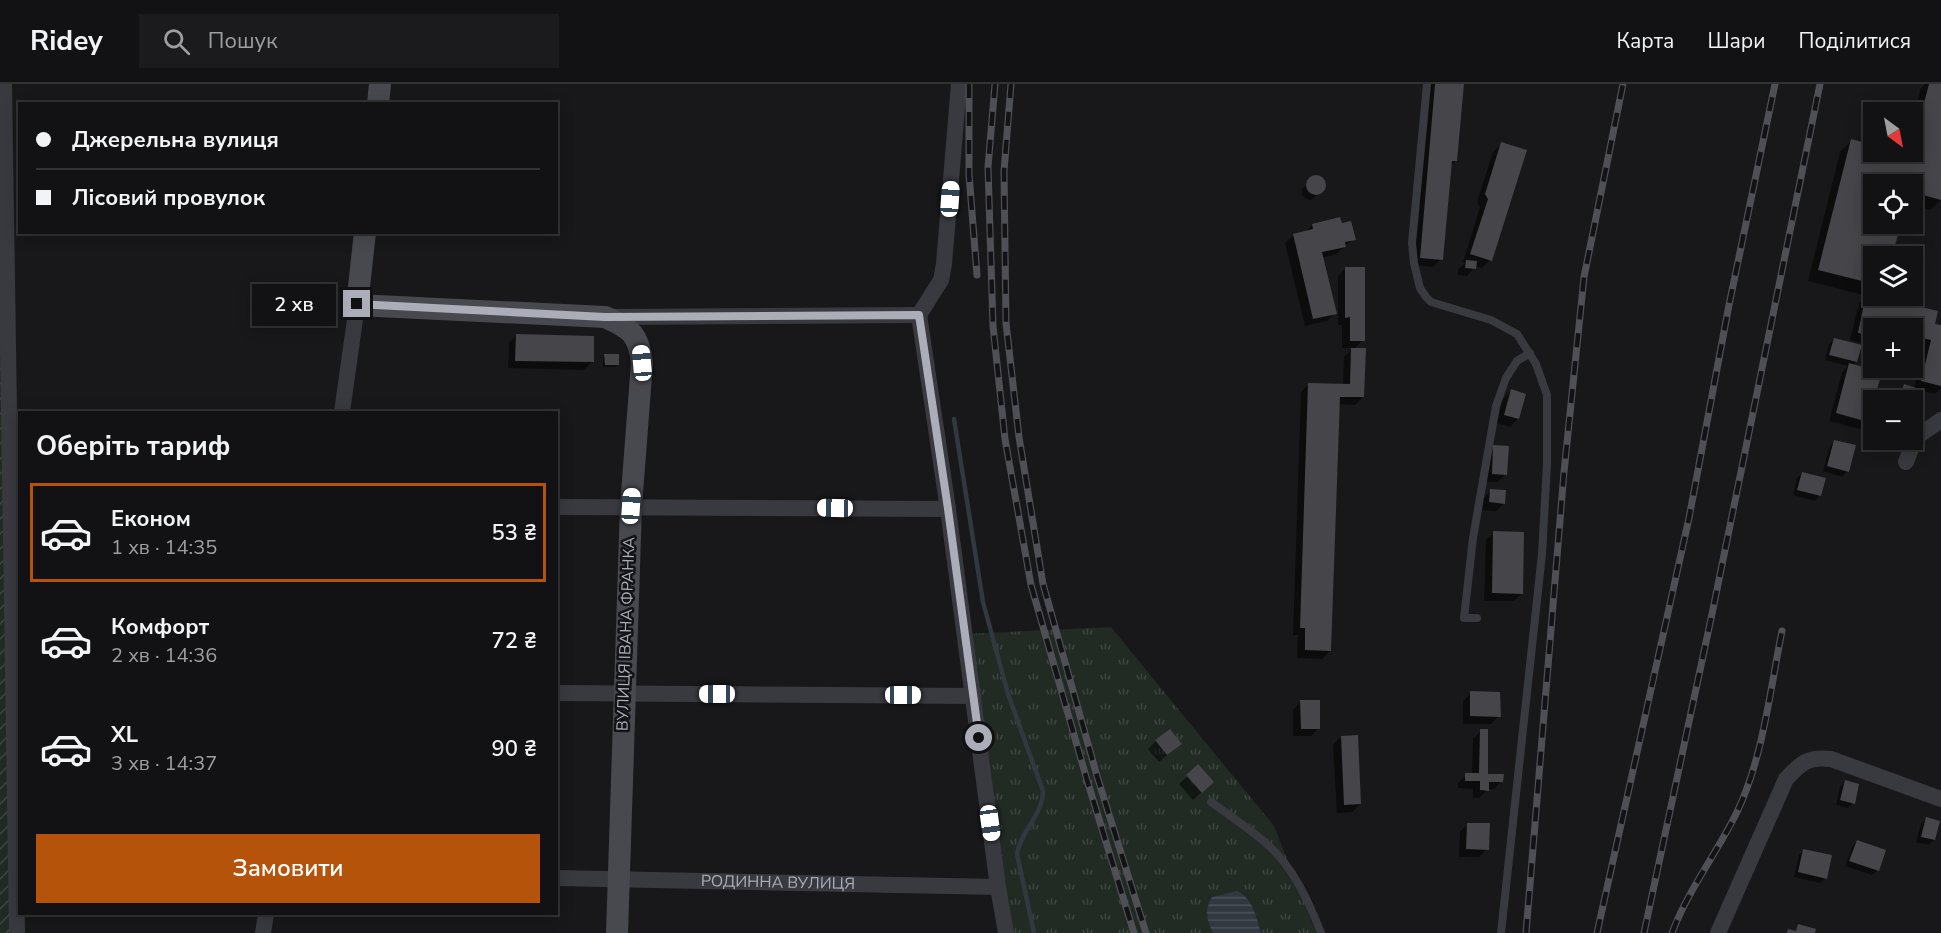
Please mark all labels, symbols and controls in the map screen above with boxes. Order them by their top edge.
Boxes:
search box [139,14,559,68]
text: Ridey [30,22,103,60]
icon: search [160,25,193,58]
text: Пошук [208,26,278,56]
text: Карта [1617,27,1674,55]
text: Шари [1707,27,1766,55]
text: Поділитися [1799,27,1911,55]
north arrow [1863,102,1923,162]
map controls [1863,102,1923,450]
text: Джерельна вулиця [72,125,279,155]
button: locate [1863,174,1923,234]
car [940,180,960,218]
text: Лісовий провулок [72,183,265,213]
button: layers [1863,246,1923,306]
callout: 2 хв [252,283,336,325]
route end [343,290,370,317]
text: 2 хв [274,291,314,318]
button: + [1863,318,1923,378]
car [631,344,653,382]
button: − [1863,390,1923,450]
text: Оберіть тариф [36,428,230,465]
car [621,487,641,525]
car [817,499,853,517]
text: Економ [111,504,191,534]
icon: car [39,506,93,560]
text: 53 ₴ [492,518,537,548]
text: 1 хв · 14:35 [111,534,217,561]
street label: ВУЛИЦЯ ІВАНА ФРАНКА [612,536,640,731]
text: Комфорт [111,612,209,642]
icon: car [39,614,93,668]
text: 72 ₴ [492,626,537,656]
text: 2 хв · 14:36 [111,642,217,669]
car [699,685,735,703]
car [885,686,921,704]
text: XL [111,720,138,750]
icon: car [39,722,93,776]
route start [965,724,992,751]
text: 90 ₴ [492,734,537,764]
text: 3 хв · 14:37 [111,750,217,777]
car [979,804,1001,842]
button: Замовити [36,834,540,903]
street label: РОДИННА ВУЛИЦЯ [701,870,855,895]

